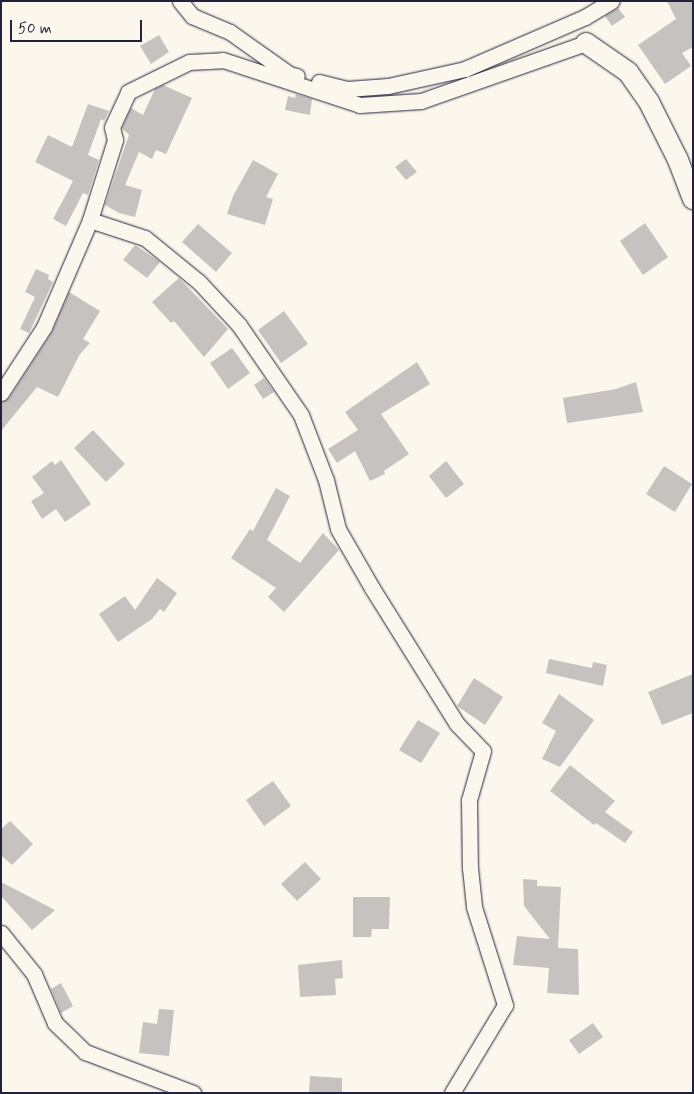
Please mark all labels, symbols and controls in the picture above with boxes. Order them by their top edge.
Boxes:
scale bar [12,10,145,42]
text: 50 m [18,19,52,39]

